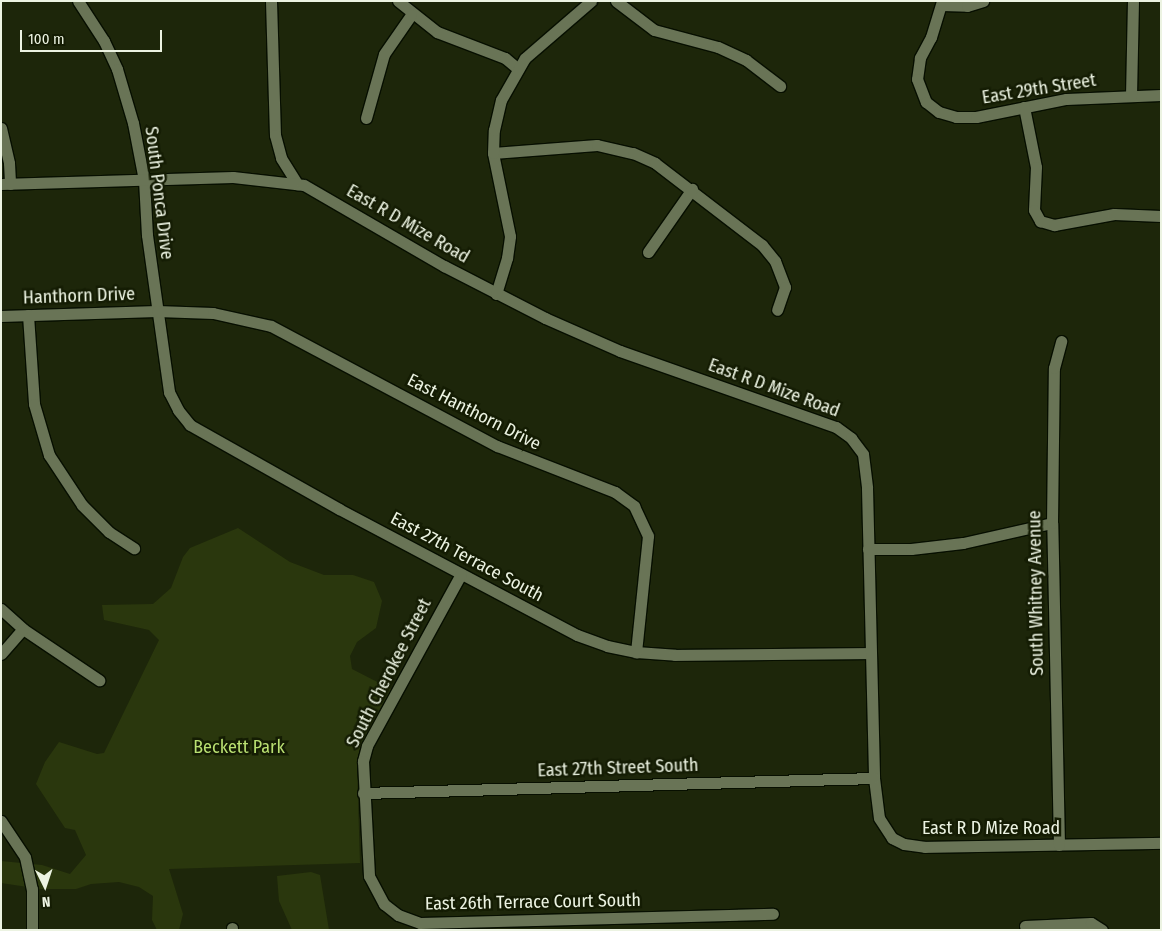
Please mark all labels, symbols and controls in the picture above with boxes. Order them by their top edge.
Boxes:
scale bar [22,20,165,52]
text: 100 m [28,30,65,48]
street label: East 29th Street [980,69,1098,109]
street label: South Ponca Drive [140,125,178,261]
street label: East R D Mize Road [343,180,473,268]
street label: Hanthorn Drive [23,283,135,309]
street label: East R D Mize Road [705,354,843,422]
street label: East Hanthorn Drive [404,369,544,455]
street label: East 27th Terrace South [387,508,547,606]
street label: South Whitney Avenue [1024,510,1048,676]
street label: South Cherokee Street [342,595,436,751]
park label: Beckett Park [193,736,285,758]
street label: East 27th Street South [537,754,699,782]
street label: East R D Mize Road [922,817,1060,839]
north arrow [20,861,70,911]
street label: East 26th Terrace Court South [425,889,641,915]
text: N [41,893,51,910]

